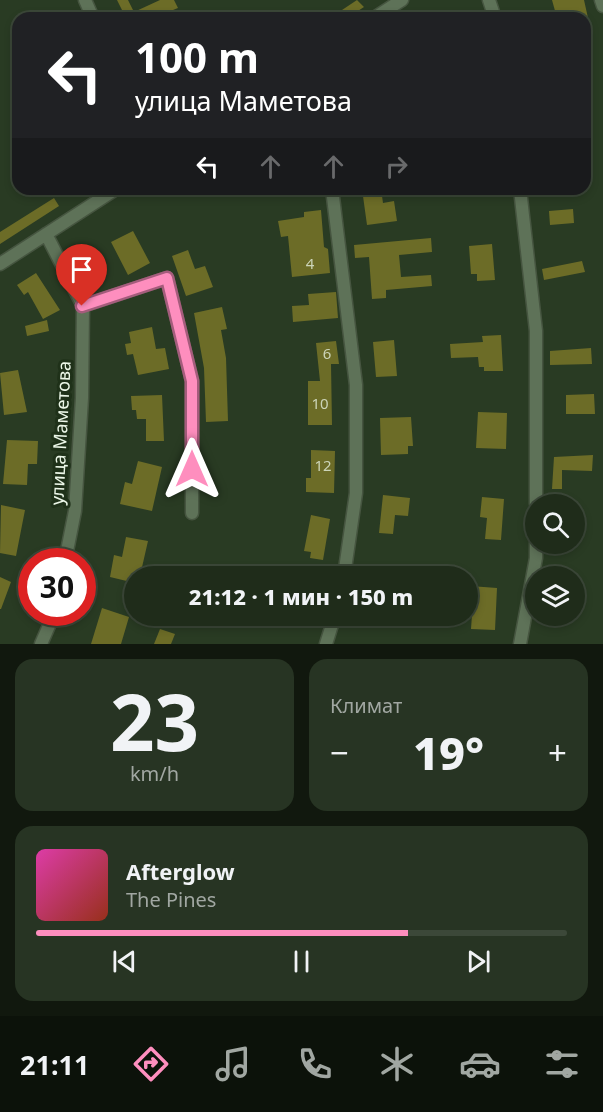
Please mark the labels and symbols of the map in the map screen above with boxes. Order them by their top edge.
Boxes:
pin [56,244,107,306]
house number: 4 [306,253,315,273]
house number: 6 [323,343,331,363]
street label: улица Маметова [44,360,76,506]
house number: 10 [311,393,329,413]
position arrow [160,437,224,501]
house number: 12 [314,455,332,475]
speed limit sign: 30 [18,548,96,626]

